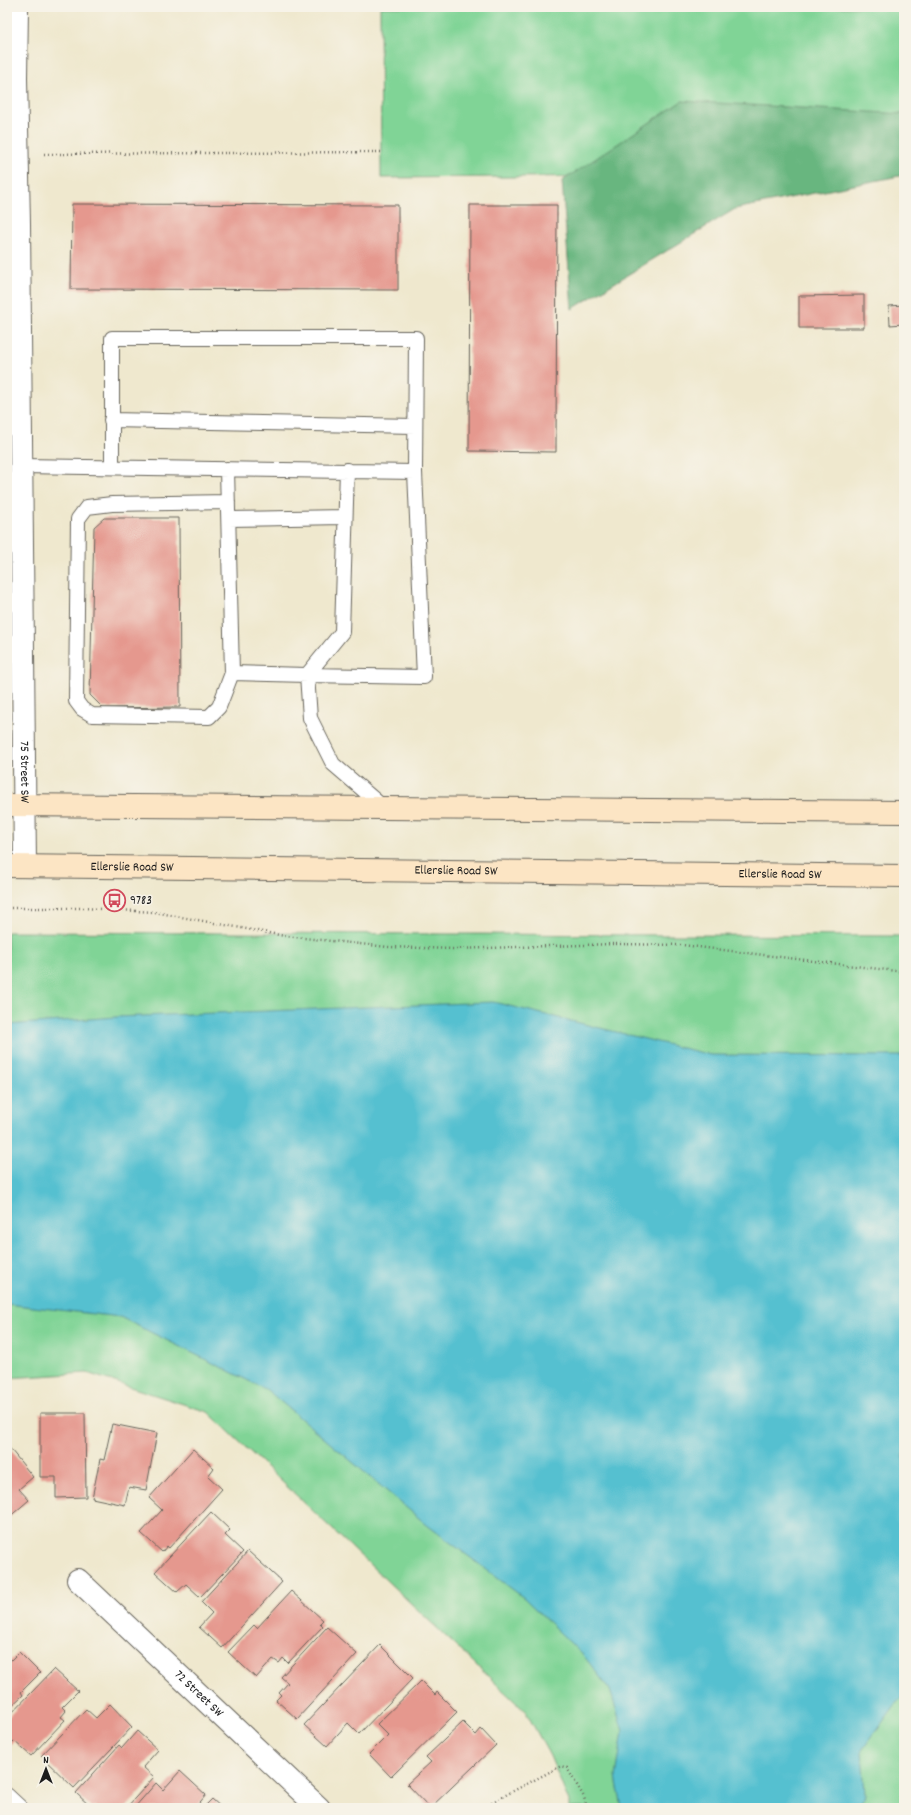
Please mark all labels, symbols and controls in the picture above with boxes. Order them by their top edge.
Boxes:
street label: 75 Street SW [14,741,34,803]
street label: Ellerslie Road SW [90,857,174,877]
street label: Ellerslie Road SW [414,861,498,881]
street label: Ellerslie Road SW [738,865,822,885]
bus stop icon: 9783 [101,888,127,914]
place label: 9783 [130,892,152,911]
street label: 72 Street SW [170,1666,228,1722]
north arrow [26,1749,66,1789]
text: N [43,1753,49,1769]

